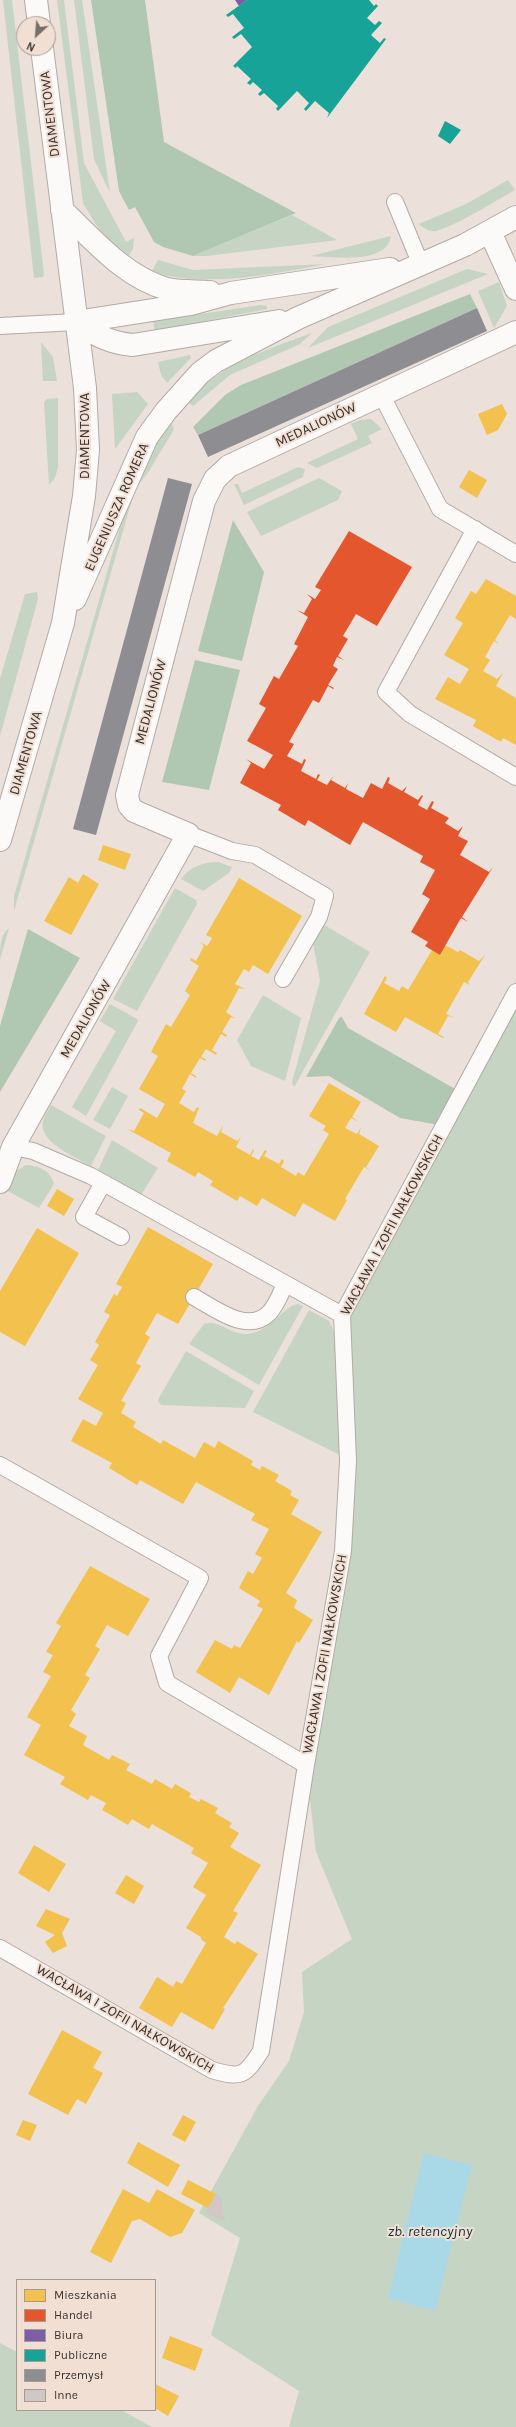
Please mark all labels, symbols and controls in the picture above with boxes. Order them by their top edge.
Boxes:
north arrow [16,16,56,56]
text: N [25,39,37,54]
street label: DIAMENTOWA [36,70,64,158]
street label: DIAMENTOWA [77,393,93,479]
street label: MEDALIONÓW [273,399,359,451]
street label: EUGENIUSZA ROMERA [81,440,153,574]
street label: MEDALIONÓW [132,657,170,747]
street label: DIAMENTOWA [6,709,46,797]
street label: MEDALIONÓW [57,977,115,1061]
street label: WACŁAWA I ZOFII NAŁKOWSKICH [337,1132,447,1318]
street label: WACŁAWA I ZOFII NAŁKOWSKICH [299,1553,351,1755]
street label: WACŁAWA I ZOFII NAŁKOWSKICH [33,1961,217,2077]
water label: zb. retencyjny [388,2223,472,2241]
legend [16,2279,156,2411]
text: Mieszkania [54,2288,117,2302]
text: Handel [54,2308,93,2322]
text: Biura [54,2328,83,2342]
text: Publiczne [54,2348,107,2362]
text: Przemysł [54,2368,103,2382]
text: Inne [54,2388,78,2402]

